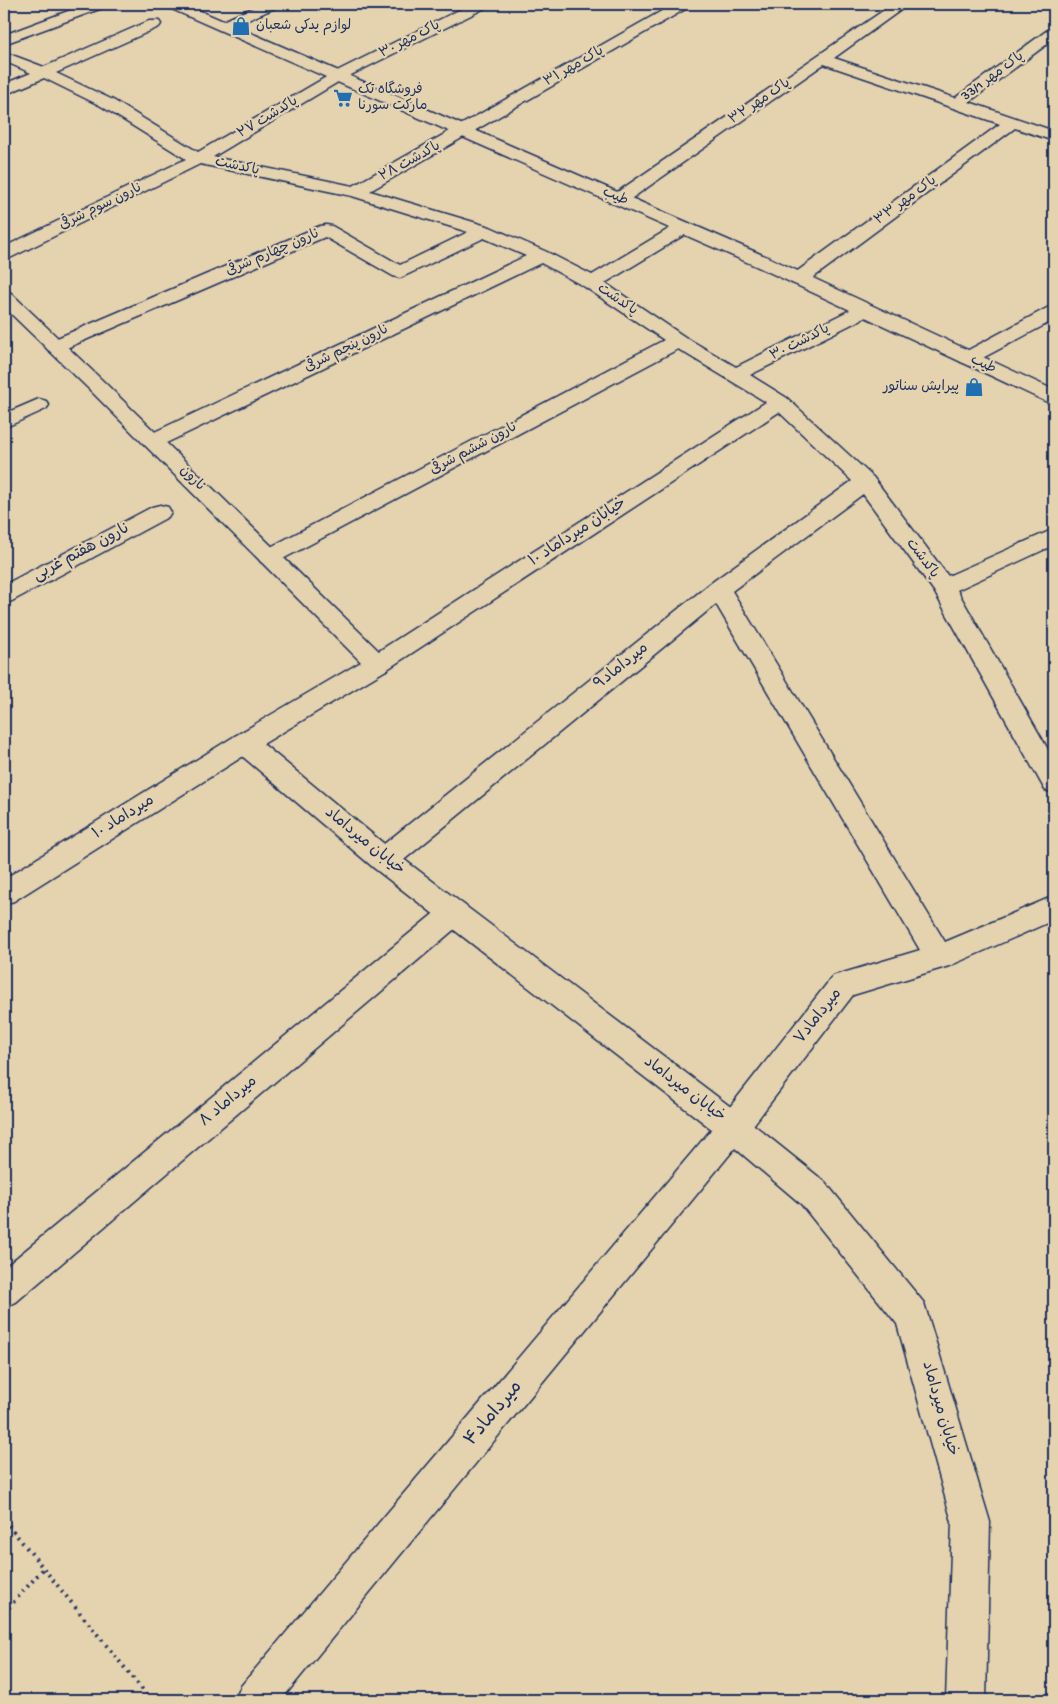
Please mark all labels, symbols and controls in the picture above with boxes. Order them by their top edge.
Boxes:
shop icon: لوازم یدکی شعبان [230,15,252,37]
street label: پاک مهر ۳۰ [377,17,443,63]
place label: لوازم یدکی شعبان [256,18,351,36]
street label: پاک مهر ۳۱ [541,43,607,91]
street label: پاک مهر 33/1 [957,49,1028,106]
street label: پاک مهر ۳۲ [726,75,794,129]
place label: فروشگاه تک مارکت سورنا [358,80,427,115]
supermarket icon: فروشگاه تک مارکت سورنا [332,87,354,109]
street label: پاکدشت ۲۷ [235,93,301,143]
street label: پاکدشت ۲۸ [376,138,444,186]
street label: پاکدشت [213,154,261,180]
street label: پاک مهر ۳۳ [872,173,940,229]
street label: نارون سوم شرقی [56,178,146,235]
street label: طیب [599,184,631,210]
street label: نارون چهارم شرقی [223,224,323,280]
street label: پاکدشت [594,280,640,320]
street label: نارون پنجم شرقی [301,319,392,377]
street label: پاکدشت ۳۰ [767,321,833,365]
street label: طیب [967,352,999,378]
shop icon: پیرایش سناتور [963,376,985,398]
place label: پیرایش سناتور [882,379,959,396]
street label: نارون ششم شرقی [426,417,521,479]
street label: نارون [176,463,208,495]
street label: ۱۰ خیابان میرداماد [526,494,630,572]
street label: نارون هفتم غربی [30,519,134,587]
street label: پاکدشت [902,536,942,582]
street label: میرداماد۹ [591,639,653,695]
street label: میرداماد ۱۰ [90,792,158,844]
street label: خیابان میرداماد [320,804,408,880]
street label: میرداماد۷ [791,985,847,1049]
street label: خیابان میرداماد [639,1053,729,1127]
street label: میرداماد ۸ [196,1072,262,1132]
street label: خیابان میرداماد [916,1359,962,1459]
street label: میرداماد۴ [460,1376,528,1452]

